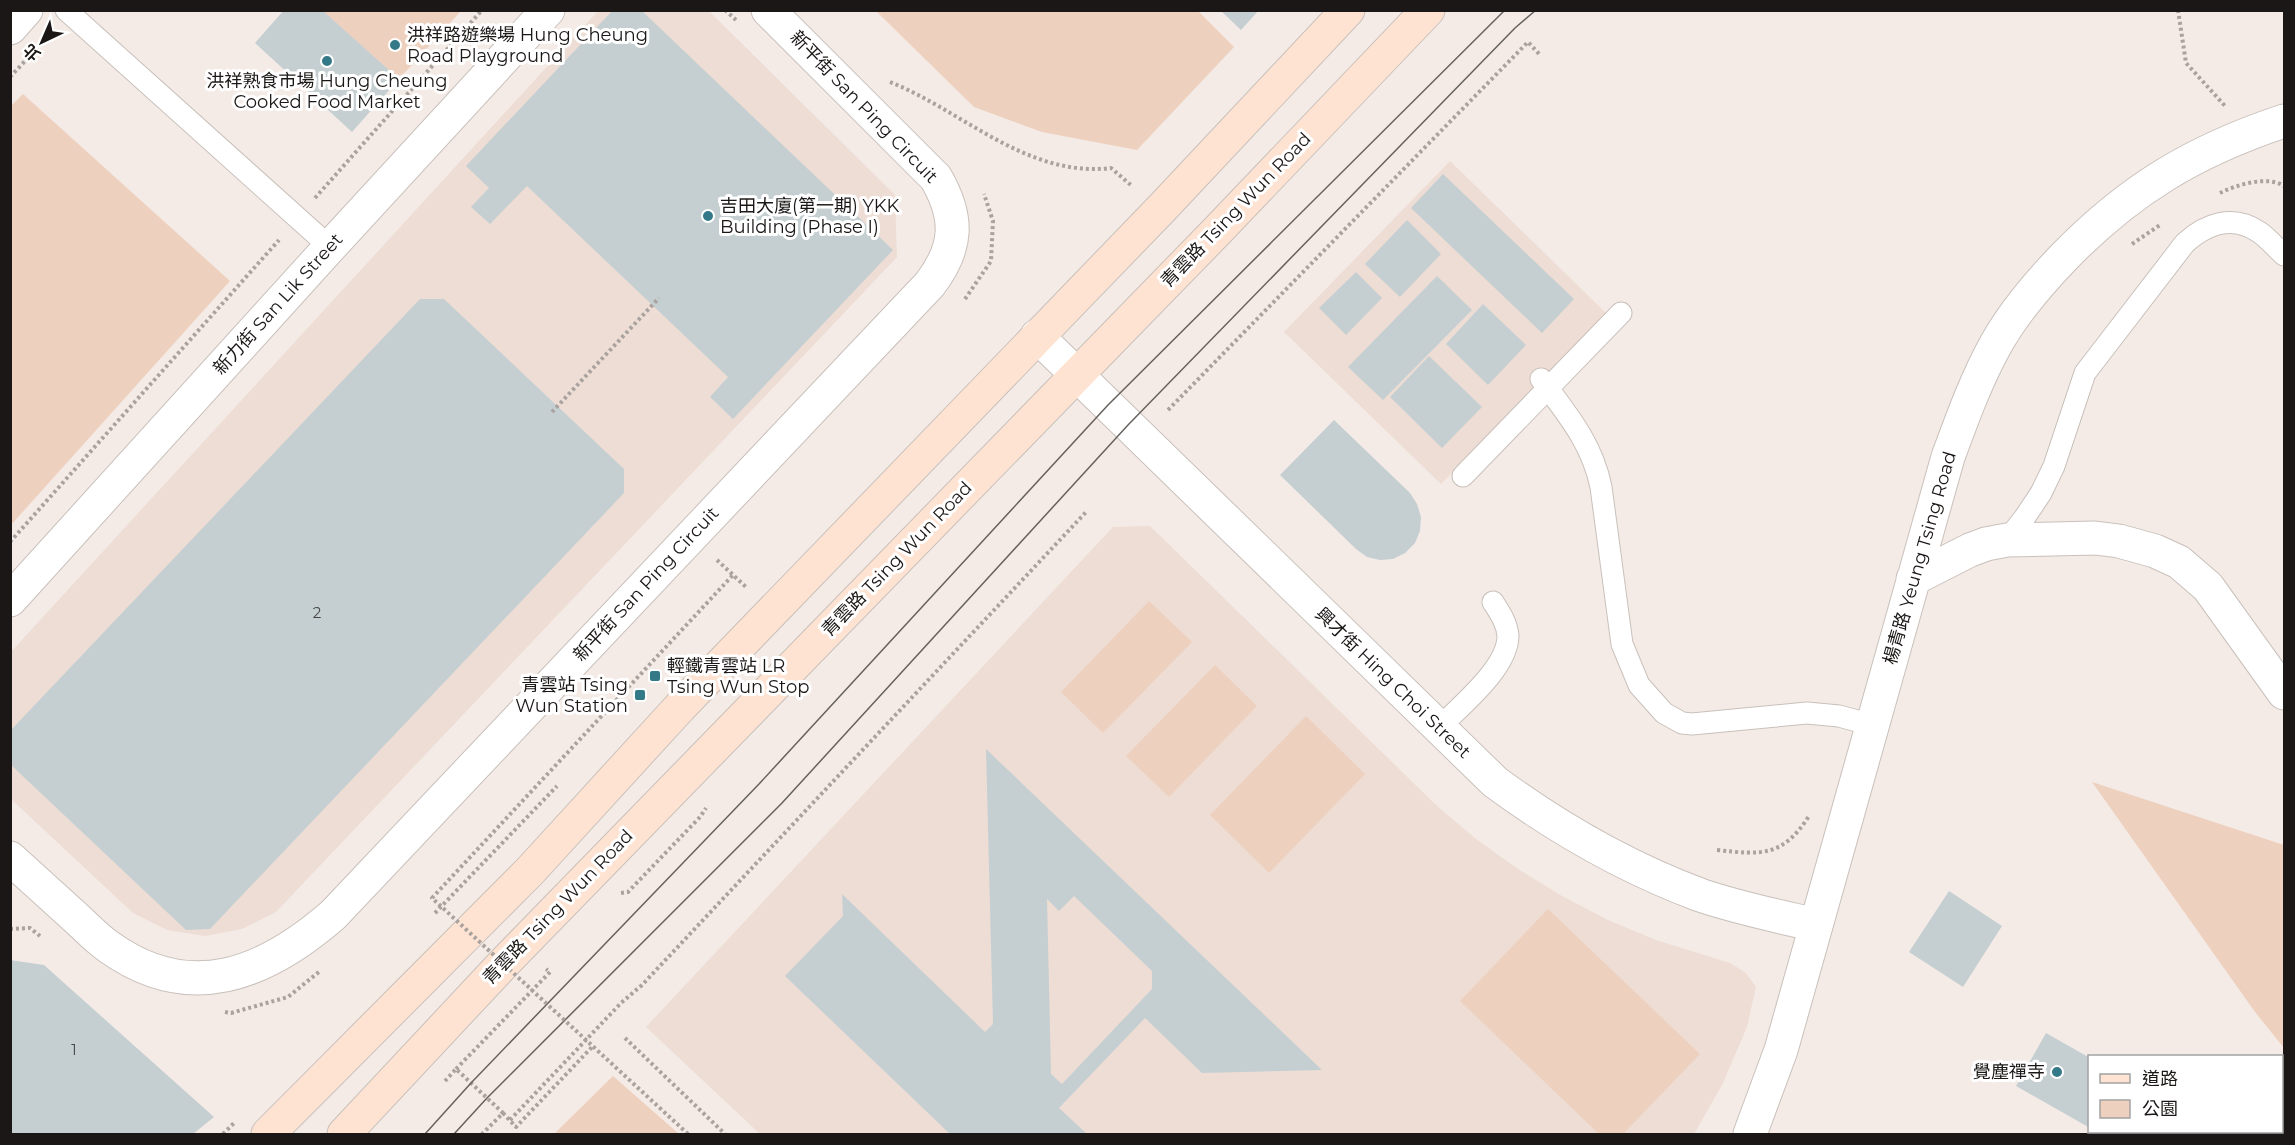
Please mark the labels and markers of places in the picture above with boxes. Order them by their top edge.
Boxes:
place label: 洪祥路遊樂場 Hung Cheung Road Playground [407,24,648,67]
marker: 洪祥路遊樂場 Hung Cheung Road Playground [388,38,402,52]
marker: 洪祥熟食市場 Hung Cheung Cooked Food Market [320,54,334,68]
place label: 洪祥熟食市場 Hung Cheung Cooked Food Market [206,70,448,113]
place label: 吉田大廈(第一期) YKK Building (Phase I) [720,195,900,238]
marker: 吉田大廈(第一期) YKK Building (Phase I) [701,209,715,223]
place label: 輕鐵青雲站 LR Tsing Wun Stop [667,655,809,698]
marker: 輕鐵青雲站 LR Tsing Wun Stop [648,669,662,683]
place label: 青雲站 Tsing Wun Station [515,674,628,717]
marker: 青雲站 Tsing Wun Station [633,688,647,702]
place label: 覺塵禪寺 [1973,1061,2045,1083]
marker: 覺塵禪寺 [2050,1065,2064,1079]

